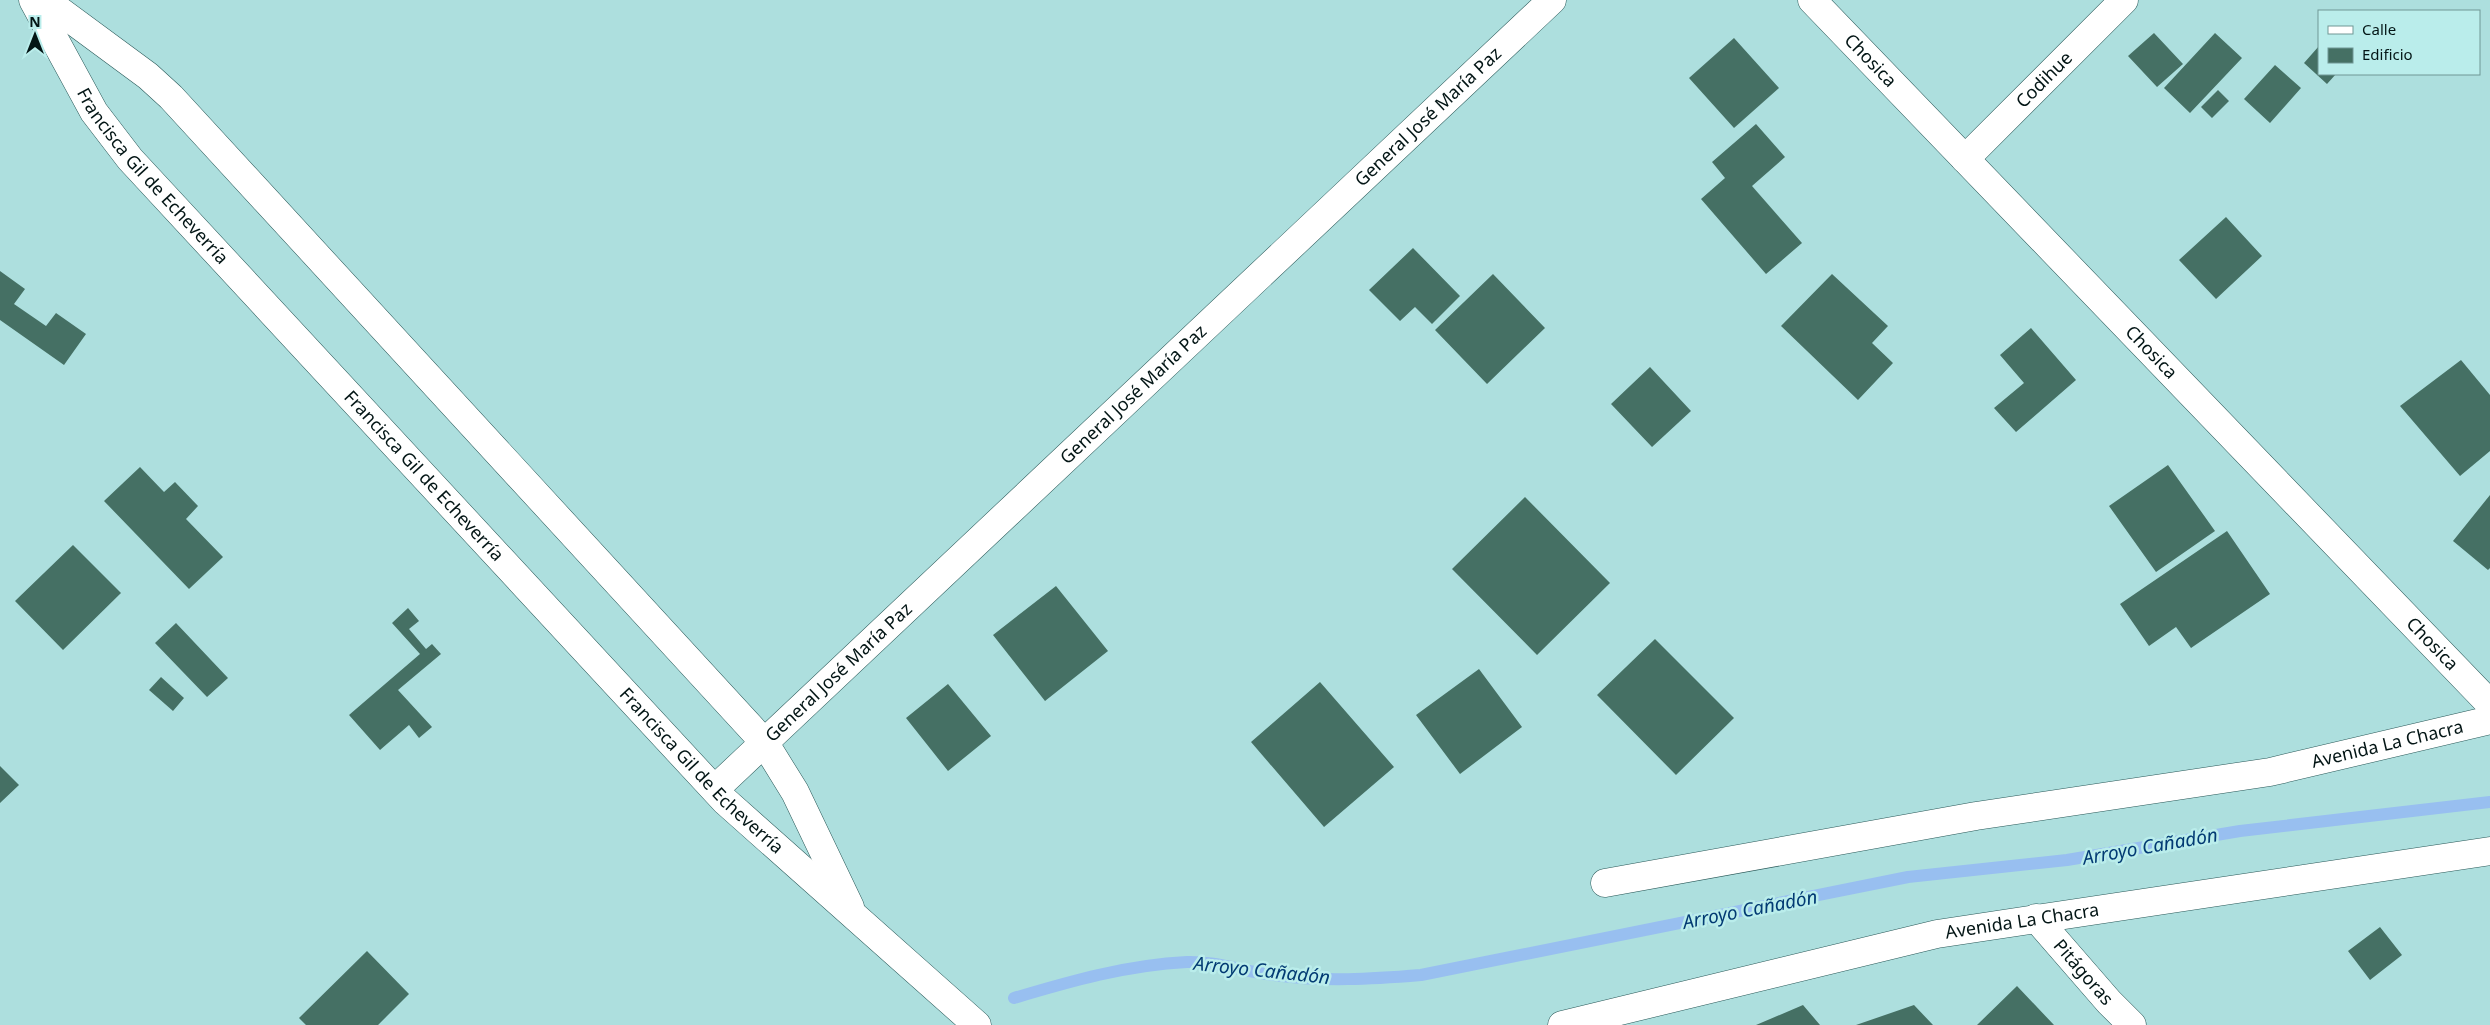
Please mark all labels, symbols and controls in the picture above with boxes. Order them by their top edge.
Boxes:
north arrow [10,10,60,60]
legend [2318,10,2480,75]
text: N [29,12,41,31]
text: Calle [2362,19,2396,39]
street label: Chosica [1840,28,1902,92]
street label: General José María Paz [1349,41,1506,191]
text: Edificio [2362,44,2413,64]
street label: Codihue [2010,46,2077,112]
street label: Francisca Gil de Echeverría [72,83,234,269]
street label: General José María Paz [1054,319,1211,469]
street label: Chosica [2121,320,2183,383]
street label: Francisca Gil de Echeverría [339,385,510,566]
street label: General José María Paz [760,597,917,747]
street label: Chosica [2402,611,2464,675]
street label: Francisca Gil de Echeverría [615,682,789,859]
street label: Avenida La Chacra [2309,714,2466,773]
water label: Arroyo Cañadón [2078,821,2220,871]
water label: Arroyo Cañadón [1678,883,1820,935]
street label: Avenida La Chacra [1944,897,2101,944]
street label: Pitágoras [2049,934,2119,1010]
water label: Arroyo Cañadón [1191,950,1331,990]

